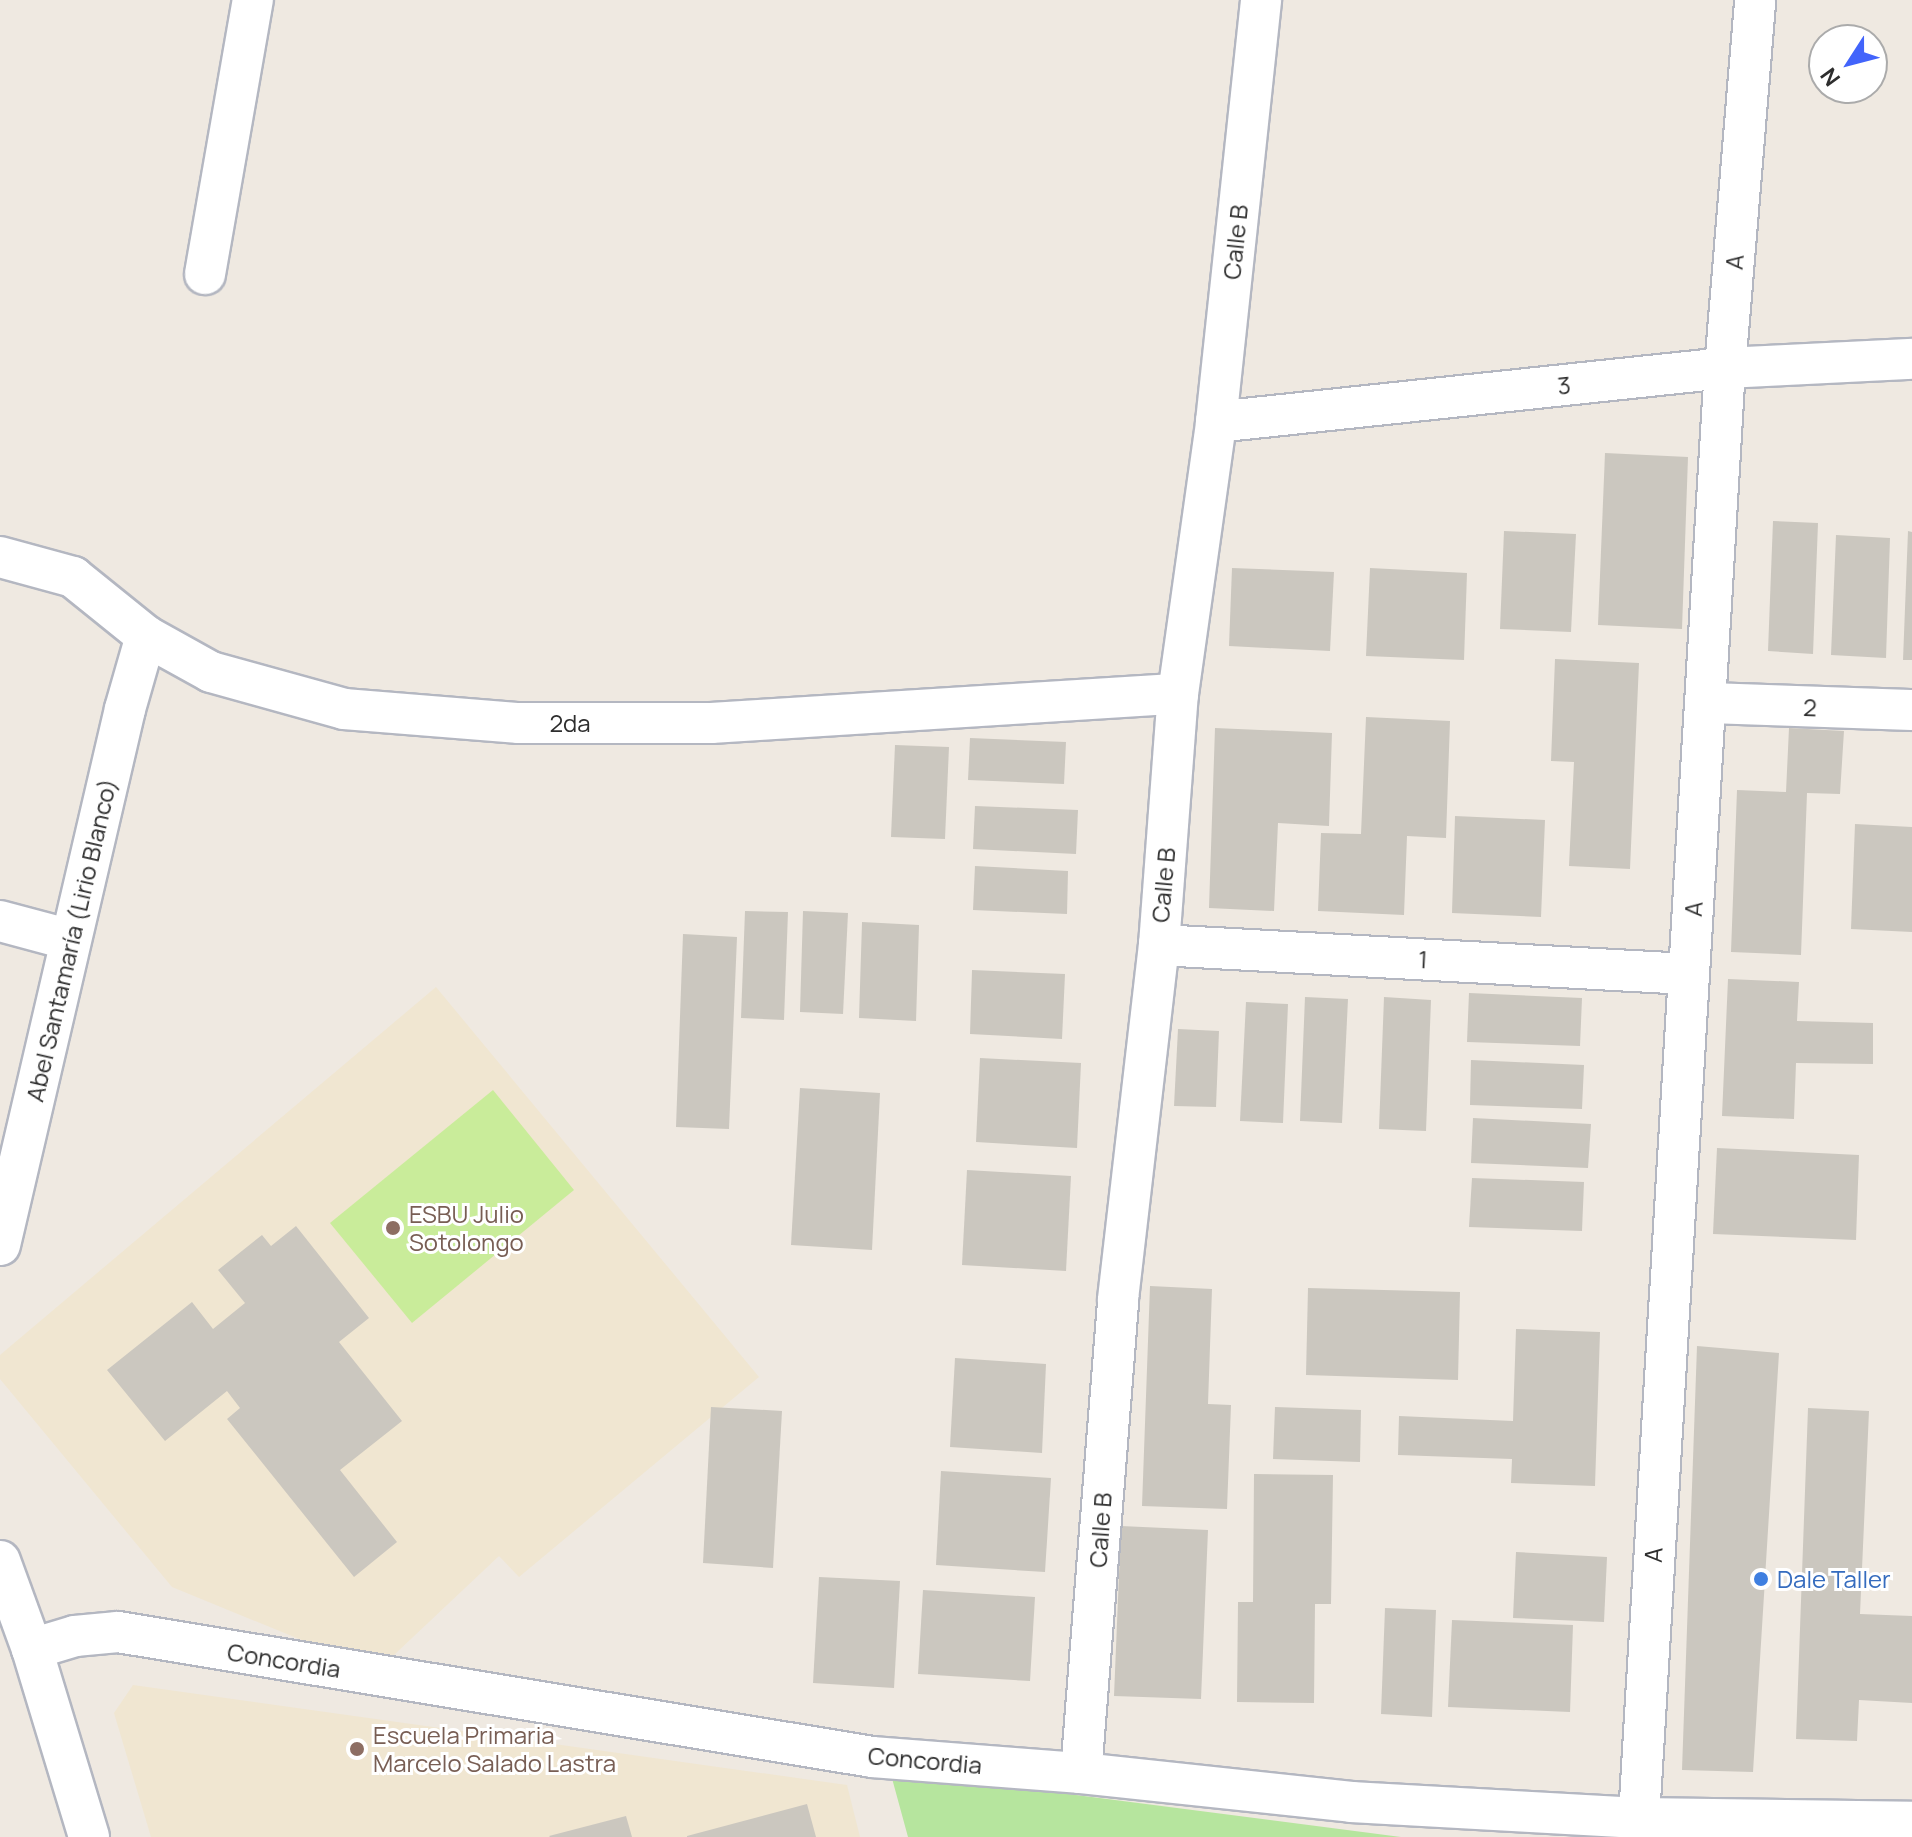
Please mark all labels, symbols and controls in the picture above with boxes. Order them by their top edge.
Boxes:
north arrow [1808,24,1888,104]
text: N [1813,62,1847,92]
street label: Calle B [1217,203,1253,281]
street label: A [1719,253,1749,271]
street label: 3 [1556,370,1572,400]
street label: 2 [1803,692,1817,722]
street label: 2da [549,709,591,737]
street label: Abel Santamaría (Lirio Blanco) [20,776,122,1104]
street label: Calle B [1145,846,1181,924]
street label: A [1678,900,1708,918]
street label: 1 [1418,944,1428,974]
place label: ESBU Julio Sotolongo [409,1200,524,1256]
marker: ESBU Julio Sotolongo [384,1219,402,1237]
street label: Calle B [1083,1491,1117,1569]
street label: A [1638,1547,1668,1563]
place label: Dale Taller [1777,1565,1891,1593]
marker: Dale Taller [1752,1570,1770,1588]
street label: Concordia [225,1637,343,1683]
place label: Escuela Primaria Marcelo Salado Lastra [373,1721,616,1777]
marker: Escuela Primaria Marcelo Salado Lastra [348,1740,366,1758]
street label: Concordia [867,1741,983,1779]

